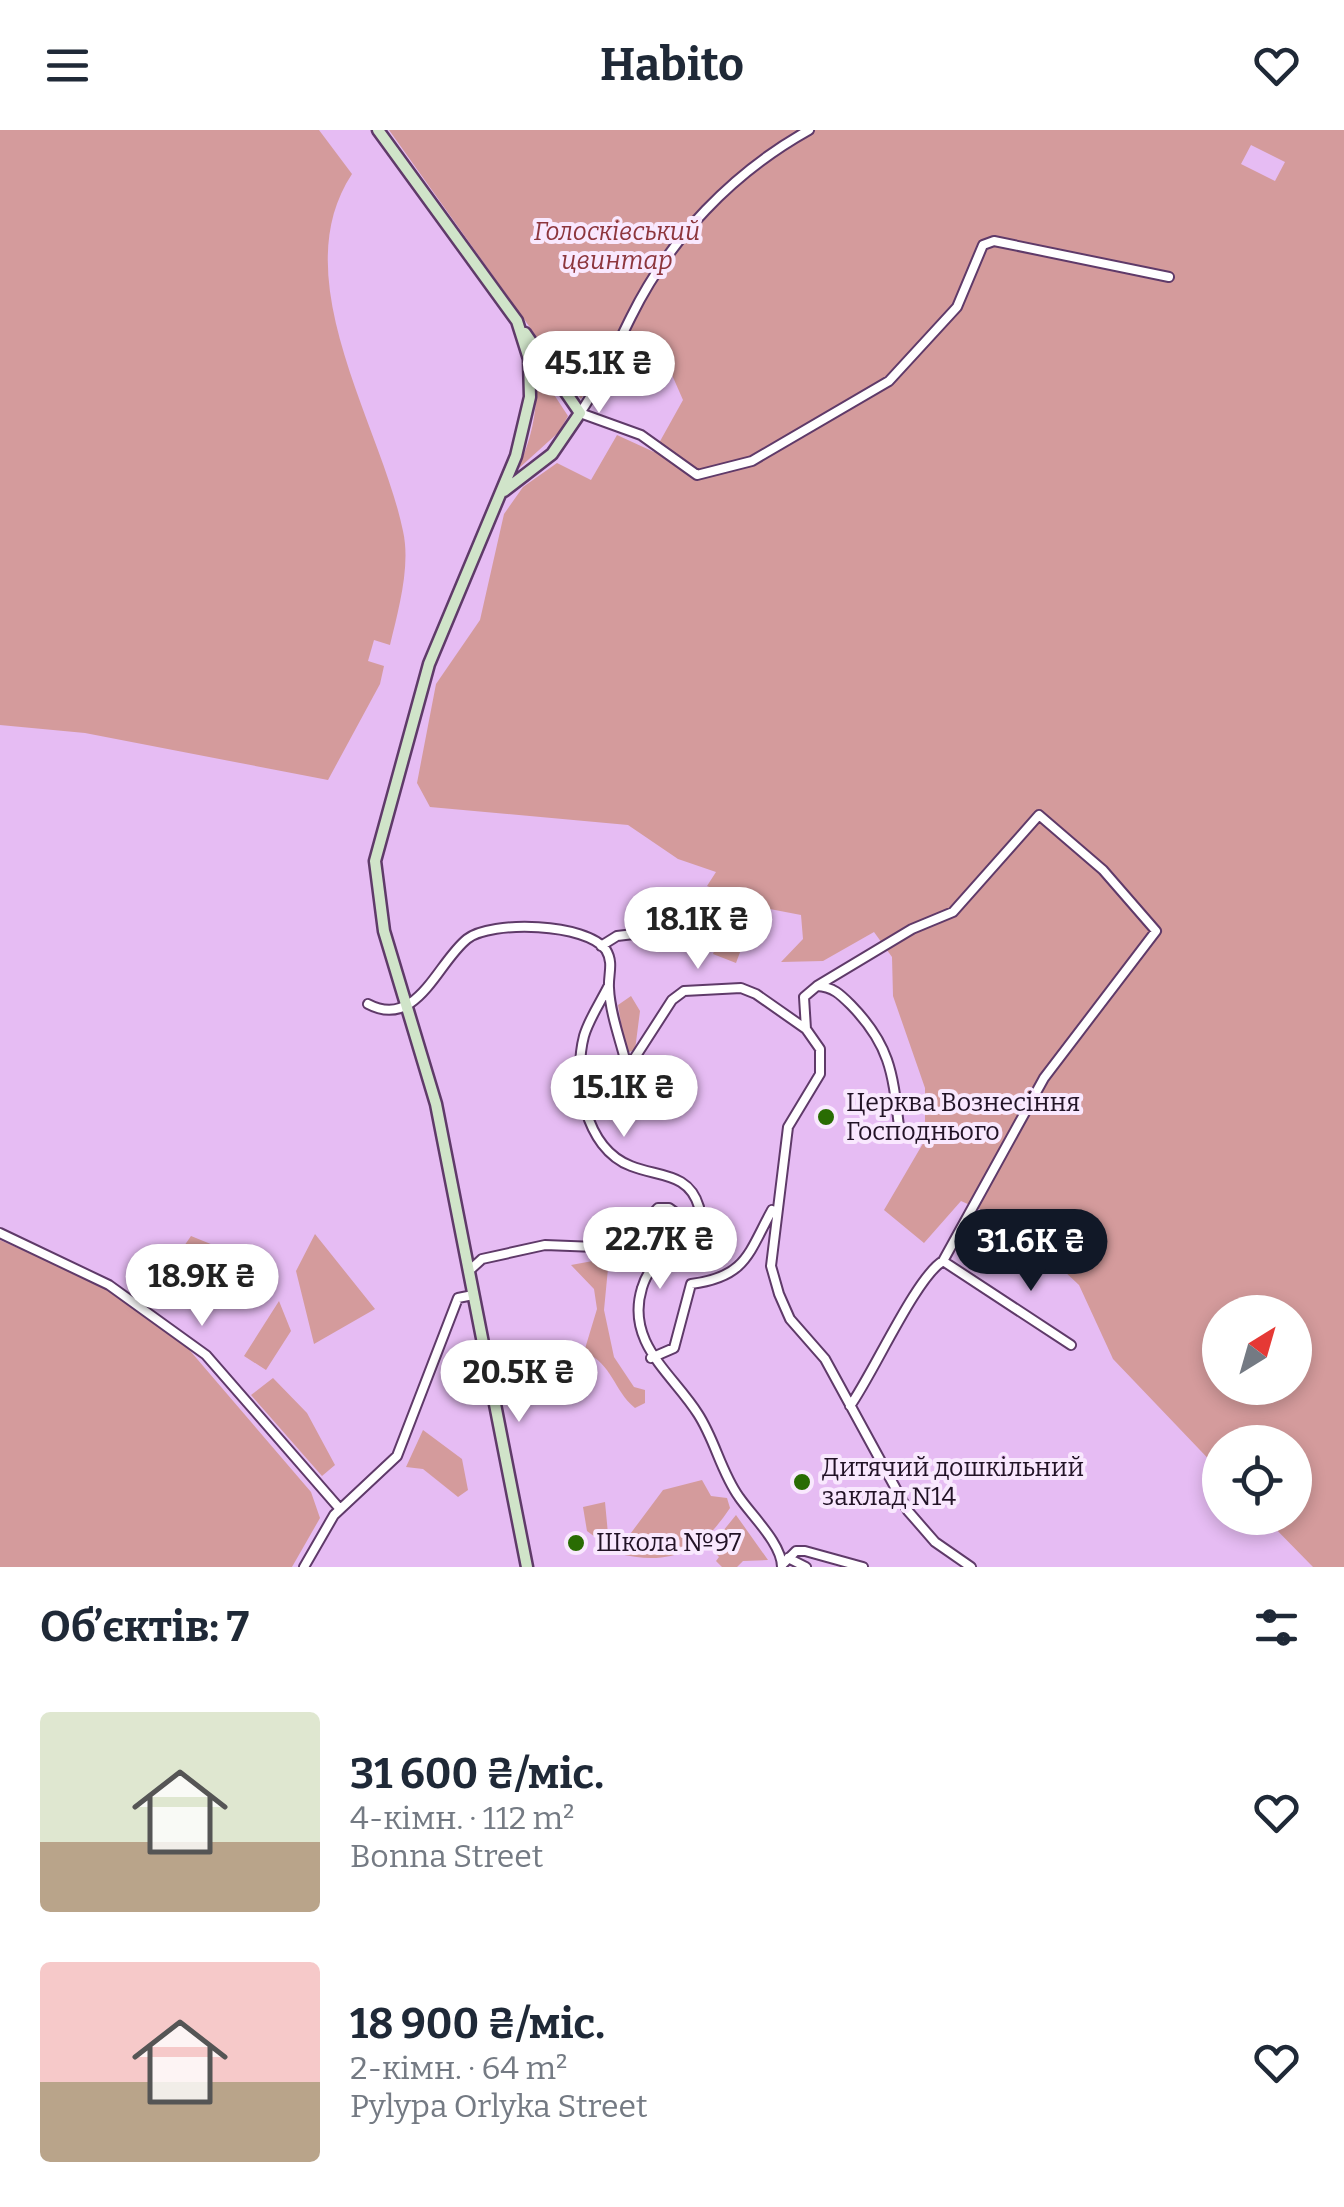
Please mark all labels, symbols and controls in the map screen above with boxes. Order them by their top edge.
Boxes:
icon: menu [40,38,95,93]
text: Habito [600,38,744,92]
icon: heart [1249,38,1304,93]
park label: Голосківський цвинтар [534,217,700,276]
pin: 45.1K ₴ [507,331,691,416]
text: 45.1K ₴ [545,344,653,382]
pin: 18.1K ₴ [606,887,790,972]
text: 18.1K ₴ [646,900,750,938]
pin: 15.1K ₴ [532,1055,716,1140]
text: 15.1K ₴ [573,1068,675,1106]
place label: Церква Вознесіння Господнього [846,1088,1080,1147]
marker: Церква Вознесіння Господнього [815,1106,837,1128]
pin: 22.7K ₴ [568,1207,752,1292]
pin: 31.6K ₴ [939,1209,1123,1294]
text: 22.7K ₴ [605,1220,715,1258]
text: 31.6K ₴ [976,1222,1086,1260]
pin: 18.9K ₴ [110,1244,294,1329]
text: 18.9K ₴ [148,1257,256,1295]
north arrow [1202,1295,1312,1405]
map controls [1202,1295,1312,1535]
pin: 20.5K ₴ [427,1340,611,1425]
text: 20.5K ₴ [463,1353,575,1391]
button: locate [1202,1425,1312,1535]
place label: Дитячий дошкільний заклад N14 [822,1453,1084,1512]
marker: Дитячий дошкільний заклад N14 [791,1471,813,1493]
place label: Школа №97 [596,1528,742,1558]
marker: Школа №97 [565,1532,587,1554]
icon: filters [1249,1600,1304,1655]
text: Об’єктів: 7 [40,1602,249,1652]
text: 31 600 ₴/міс. [350,1749,604,1799]
icon: home [120,1752,240,1872]
icon: heart [1249,1785,1304,1840]
text: 4-кімн. · 112 m² [350,1799,574,1837]
text: Bonna Street [350,1837,543,1875]
text: 18 900 ₴/міс. [350,1999,605,2049]
icon: home [120,2002,240,2122]
icon: heart [1249,2035,1304,2090]
text: 2-кімн. · 64 m² [350,2049,567,2087]
text: Pylypa Orlyka Street [350,2087,647,2125]

